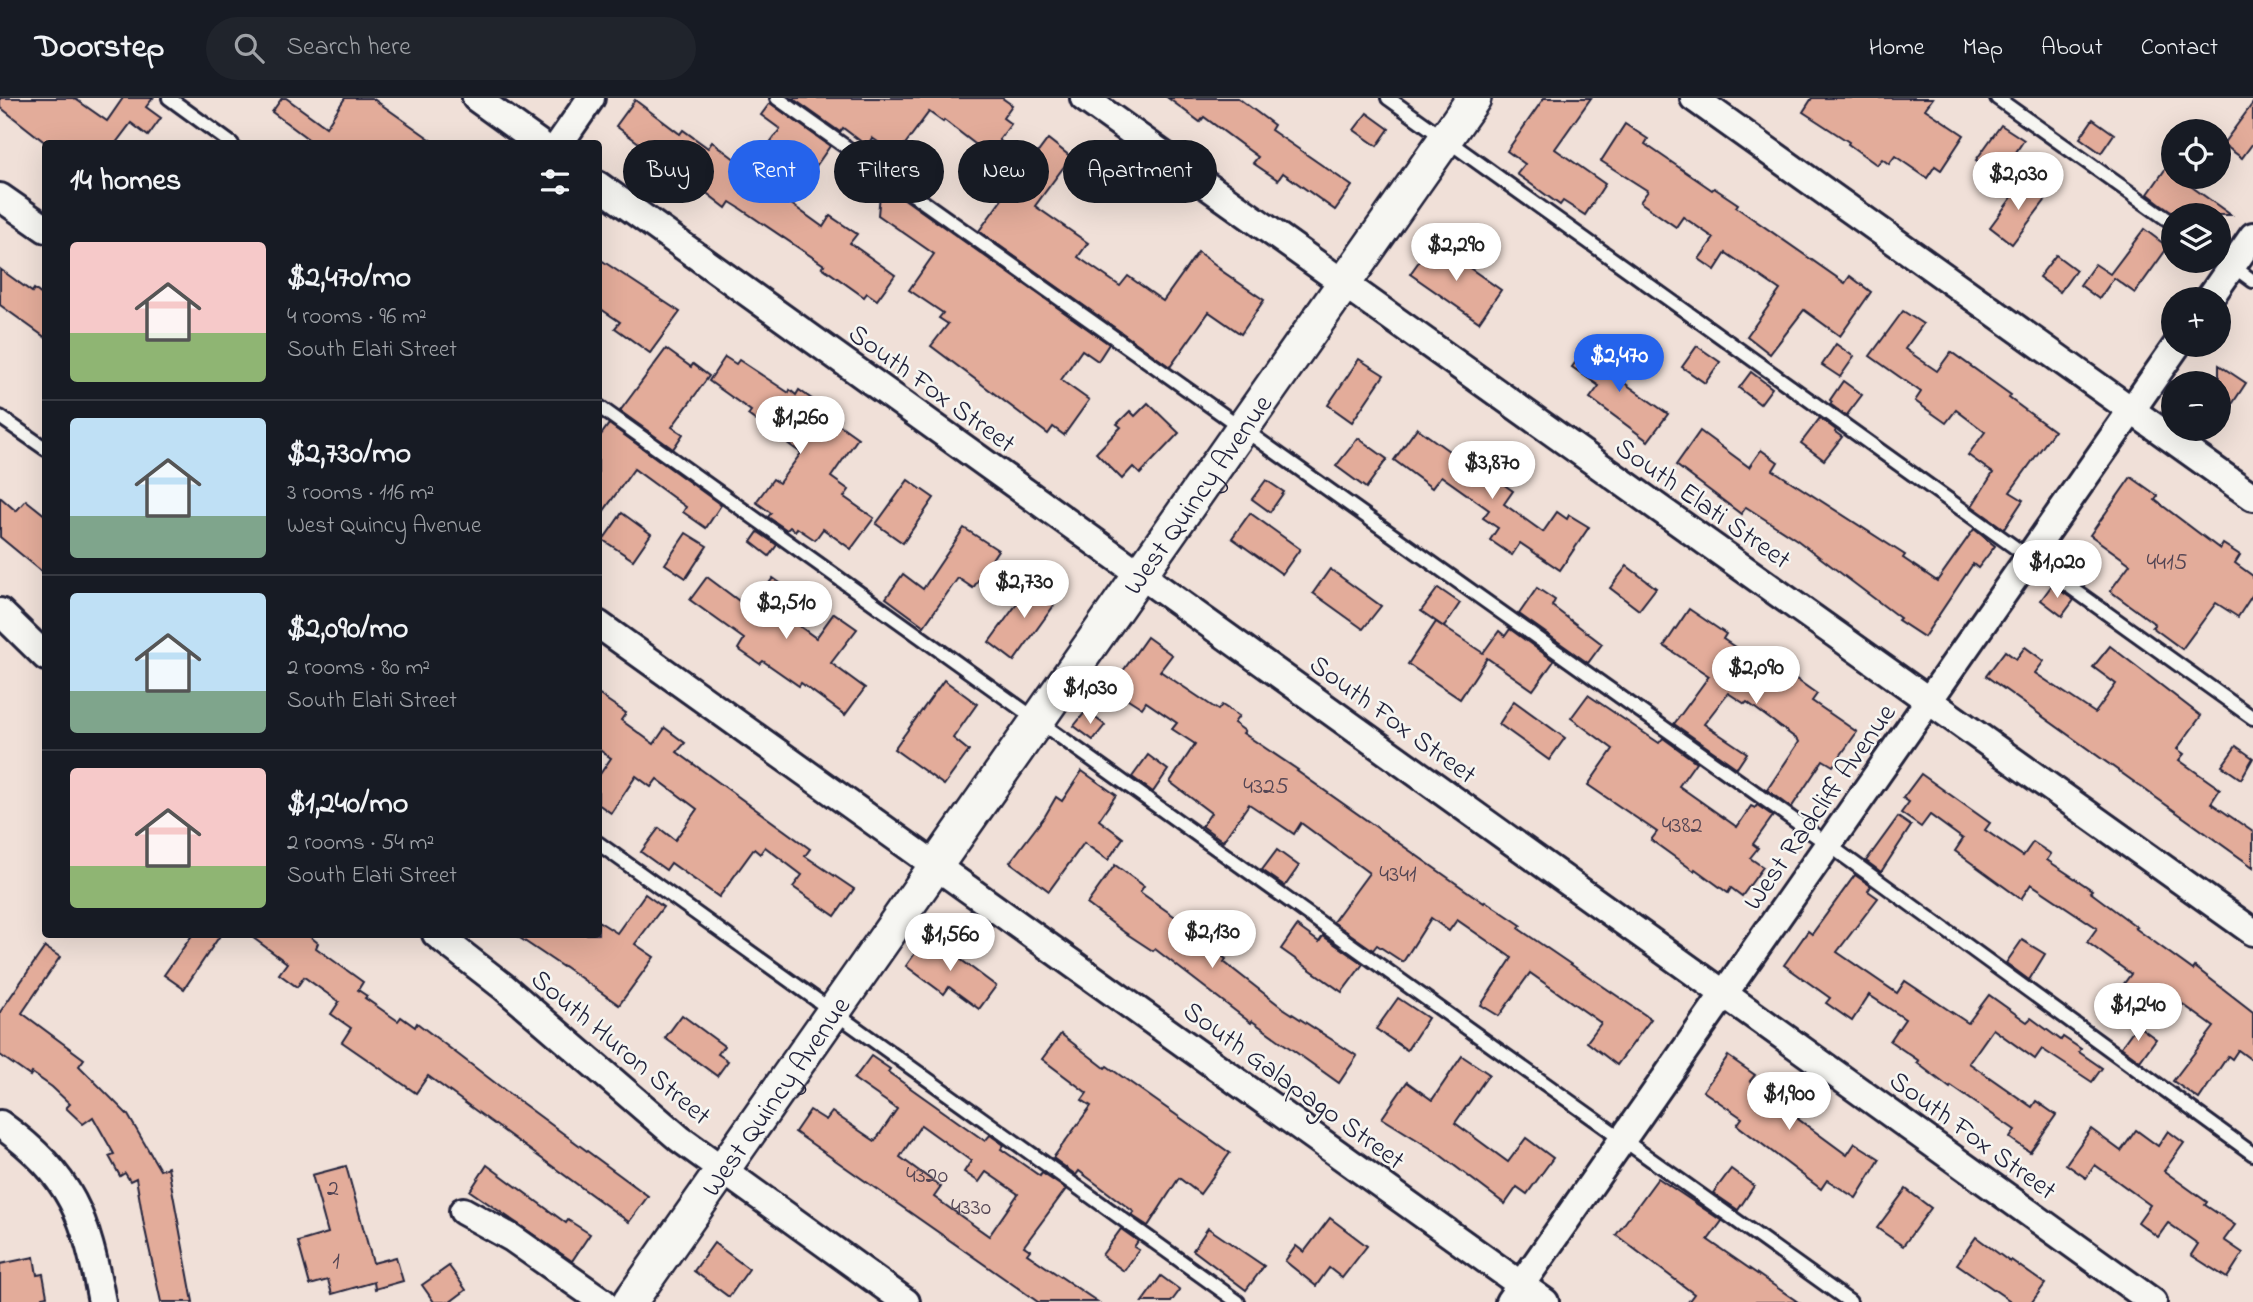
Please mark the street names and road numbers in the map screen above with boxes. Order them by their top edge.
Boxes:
street label: South Fox Street [839,315,1023,465]
street label: West Quincy Avenue [1115,387,1284,604]
street label: South Elati Street [1605,429,1799,581]
street label: South Fox Street [1300,646,1484,796]
street label: West Radcliff Avenue [1734,696,1908,920]
street label: South Huron Street [520,961,719,1137]
street label: West Quincy Avenue [693,989,862,1206]
street label: South Galapago Street [1173,992,1412,1182]
street label: South Fox Street [1880,1062,2064,1212]

